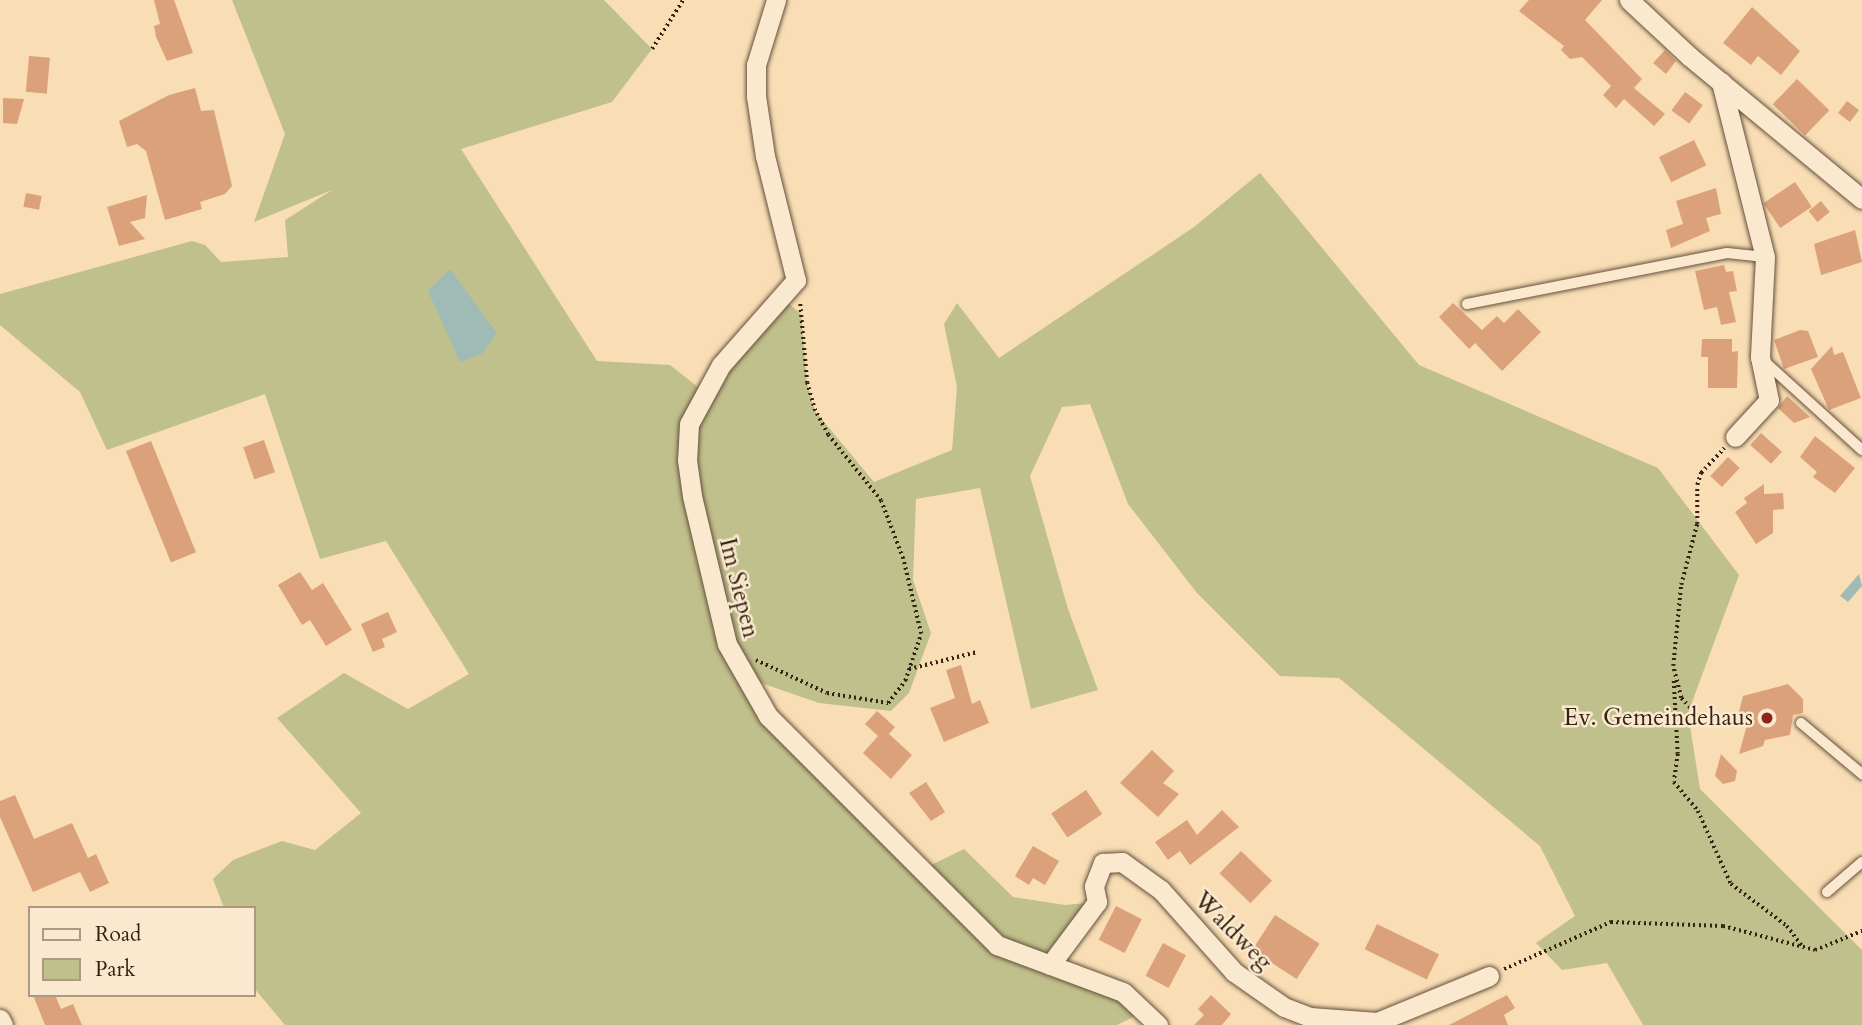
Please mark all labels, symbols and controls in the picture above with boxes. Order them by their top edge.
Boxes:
street label: Im Siepen [713,535,765,641]
place label: Ev. Gemeindehaus [1564,704,1753,732]
marker: Ev. Gemeindehaus [1759,710,1775,726]
street label: Waldweg [1188,886,1278,976]
legend [28,906,256,997]
text: Road [95,920,141,949]
text: Park [95,955,135,984]

